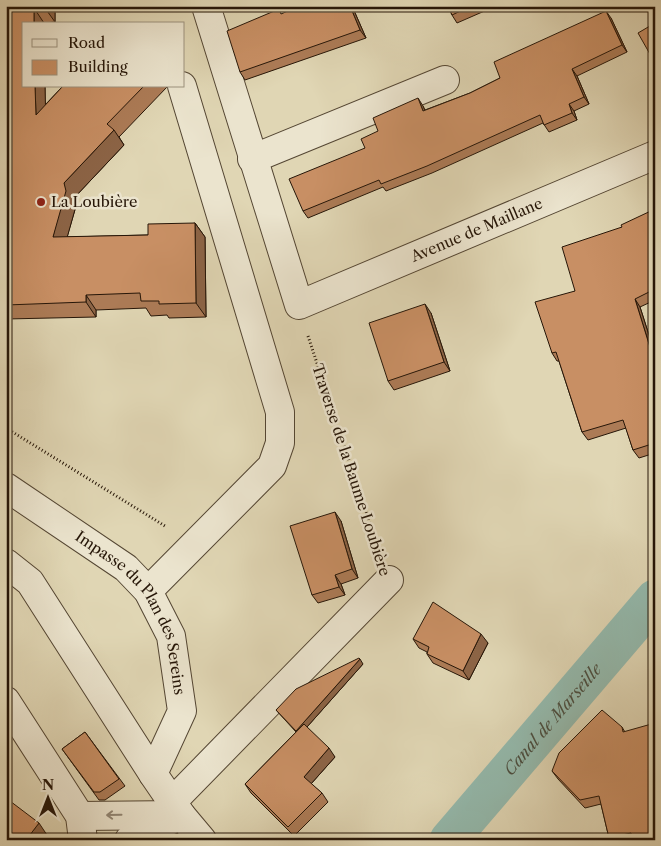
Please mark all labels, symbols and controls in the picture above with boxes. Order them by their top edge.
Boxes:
legend [22,22,185,88]
text: Road [68,33,105,52]
text: Building [68,57,128,76]
place label: La Loubière [51,192,137,211]
street label: Avenue de Maillane [407,194,545,266]
marker: La Loubière [35,196,47,208]
street label: Traverse de la Baume Loubière [308,361,395,578]
street label: Impasse du Plan des Sereins [72,527,190,696]
water label: Canal de Marseille [499,658,606,779]
north arrow [22,774,72,824]
text: N [42,776,54,794]
one-way arrow [107,810,123,820]

